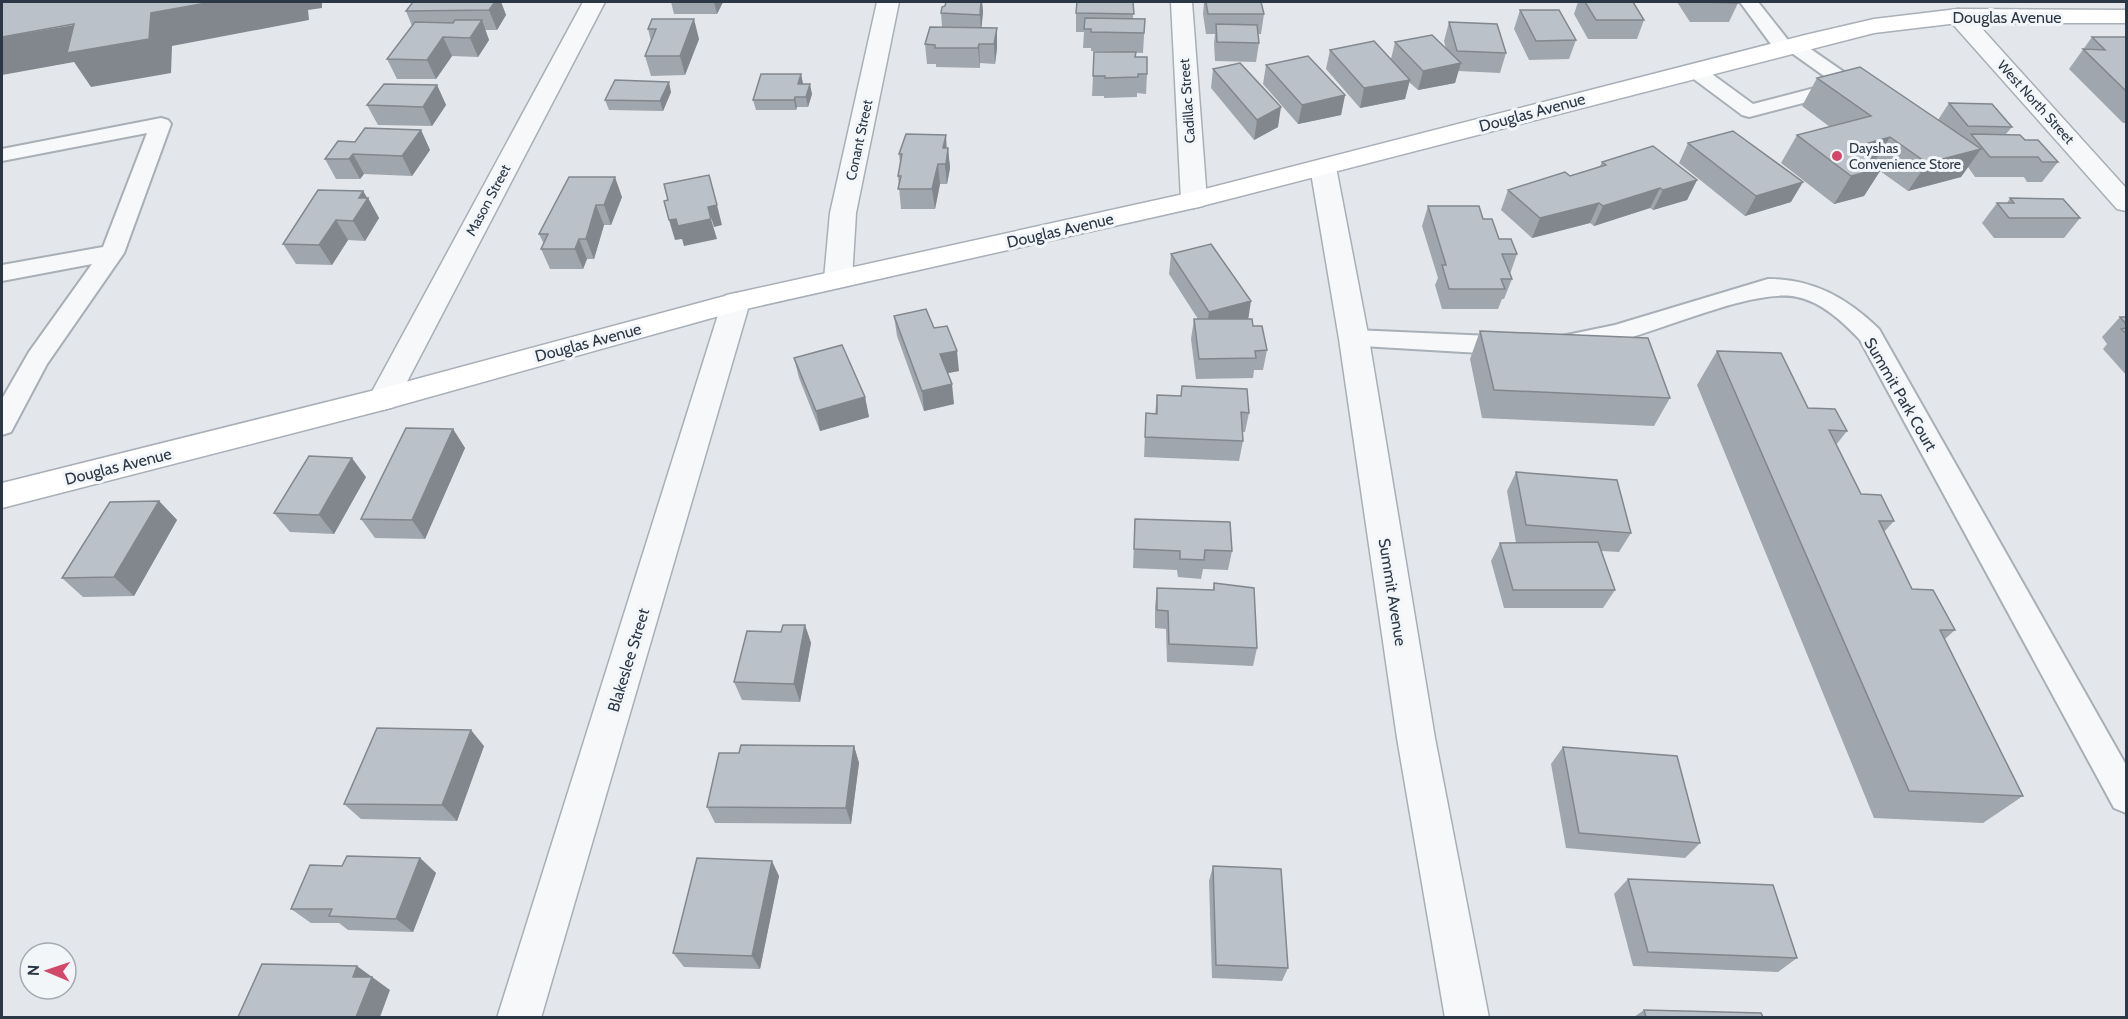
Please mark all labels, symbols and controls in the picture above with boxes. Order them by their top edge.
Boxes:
street label: Douglas Avenue [1952,8,2062,27]
street label: West North Street [1994,56,2079,148]
street label: Cadillac Street [1175,58,1199,144]
street label: Douglas Avenue [1477,89,1587,136]
street label: Conant Street [842,98,876,182]
place label: Dayshas Convenience Store [1849,139,1961,173]
marker: Dayshas Convenience Store [1830,149,1844,163]
street label: Mason Street [462,161,514,239]
street label: Douglas Avenue [1005,209,1115,252]
street label: Douglas Avenue [533,319,643,366]
street label: Summit Park Court [1860,334,1941,455]
street label: Douglas Avenue [63,444,173,489]
street label: Summit Avenue [1375,537,1410,647]
street label: Blakeslee Street [604,605,653,714]
north arrow [18,941,78,1001]
text: N [24,965,43,976]

